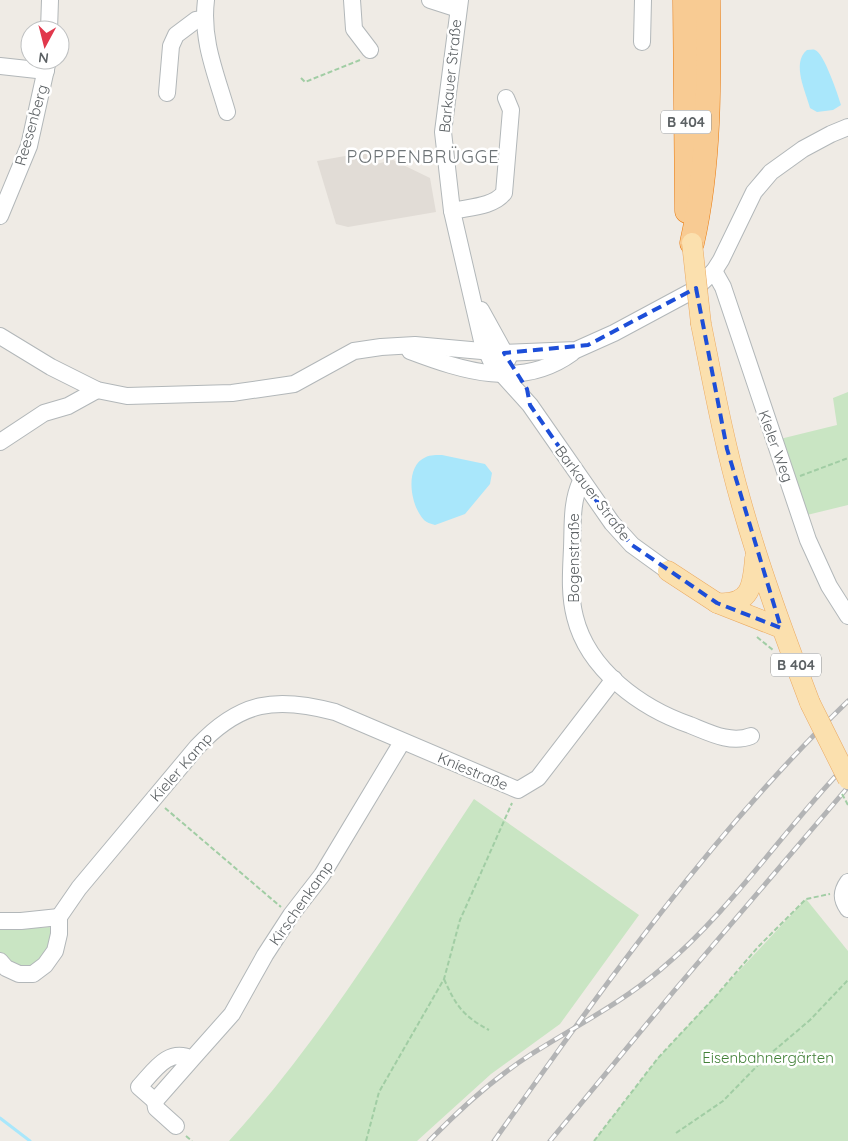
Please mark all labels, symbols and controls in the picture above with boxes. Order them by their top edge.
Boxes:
street label: Barkauer Straße [435,18,465,134]
north arrow [20,20,70,70]
text: N [37,48,50,67]
street label: Reesenberg [10,82,52,168]
road number: B 404 [661,110,711,134]
district label: POPPENBRÜGGE [346,145,500,168]
street label: Kieler Weg [754,407,798,485]
street label: Barkauer Straße [551,442,635,544]
street label: Bogenstraße [564,513,583,603]
road number: B 404 [771,654,821,676]
street label: Kieler Kamp [146,729,216,805]
street label: Kniestraße [435,748,511,794]
street label: Kirschenkamp [265,857,337,949]
park label: Eisenbahnergärten [702,1048,834,1067]

